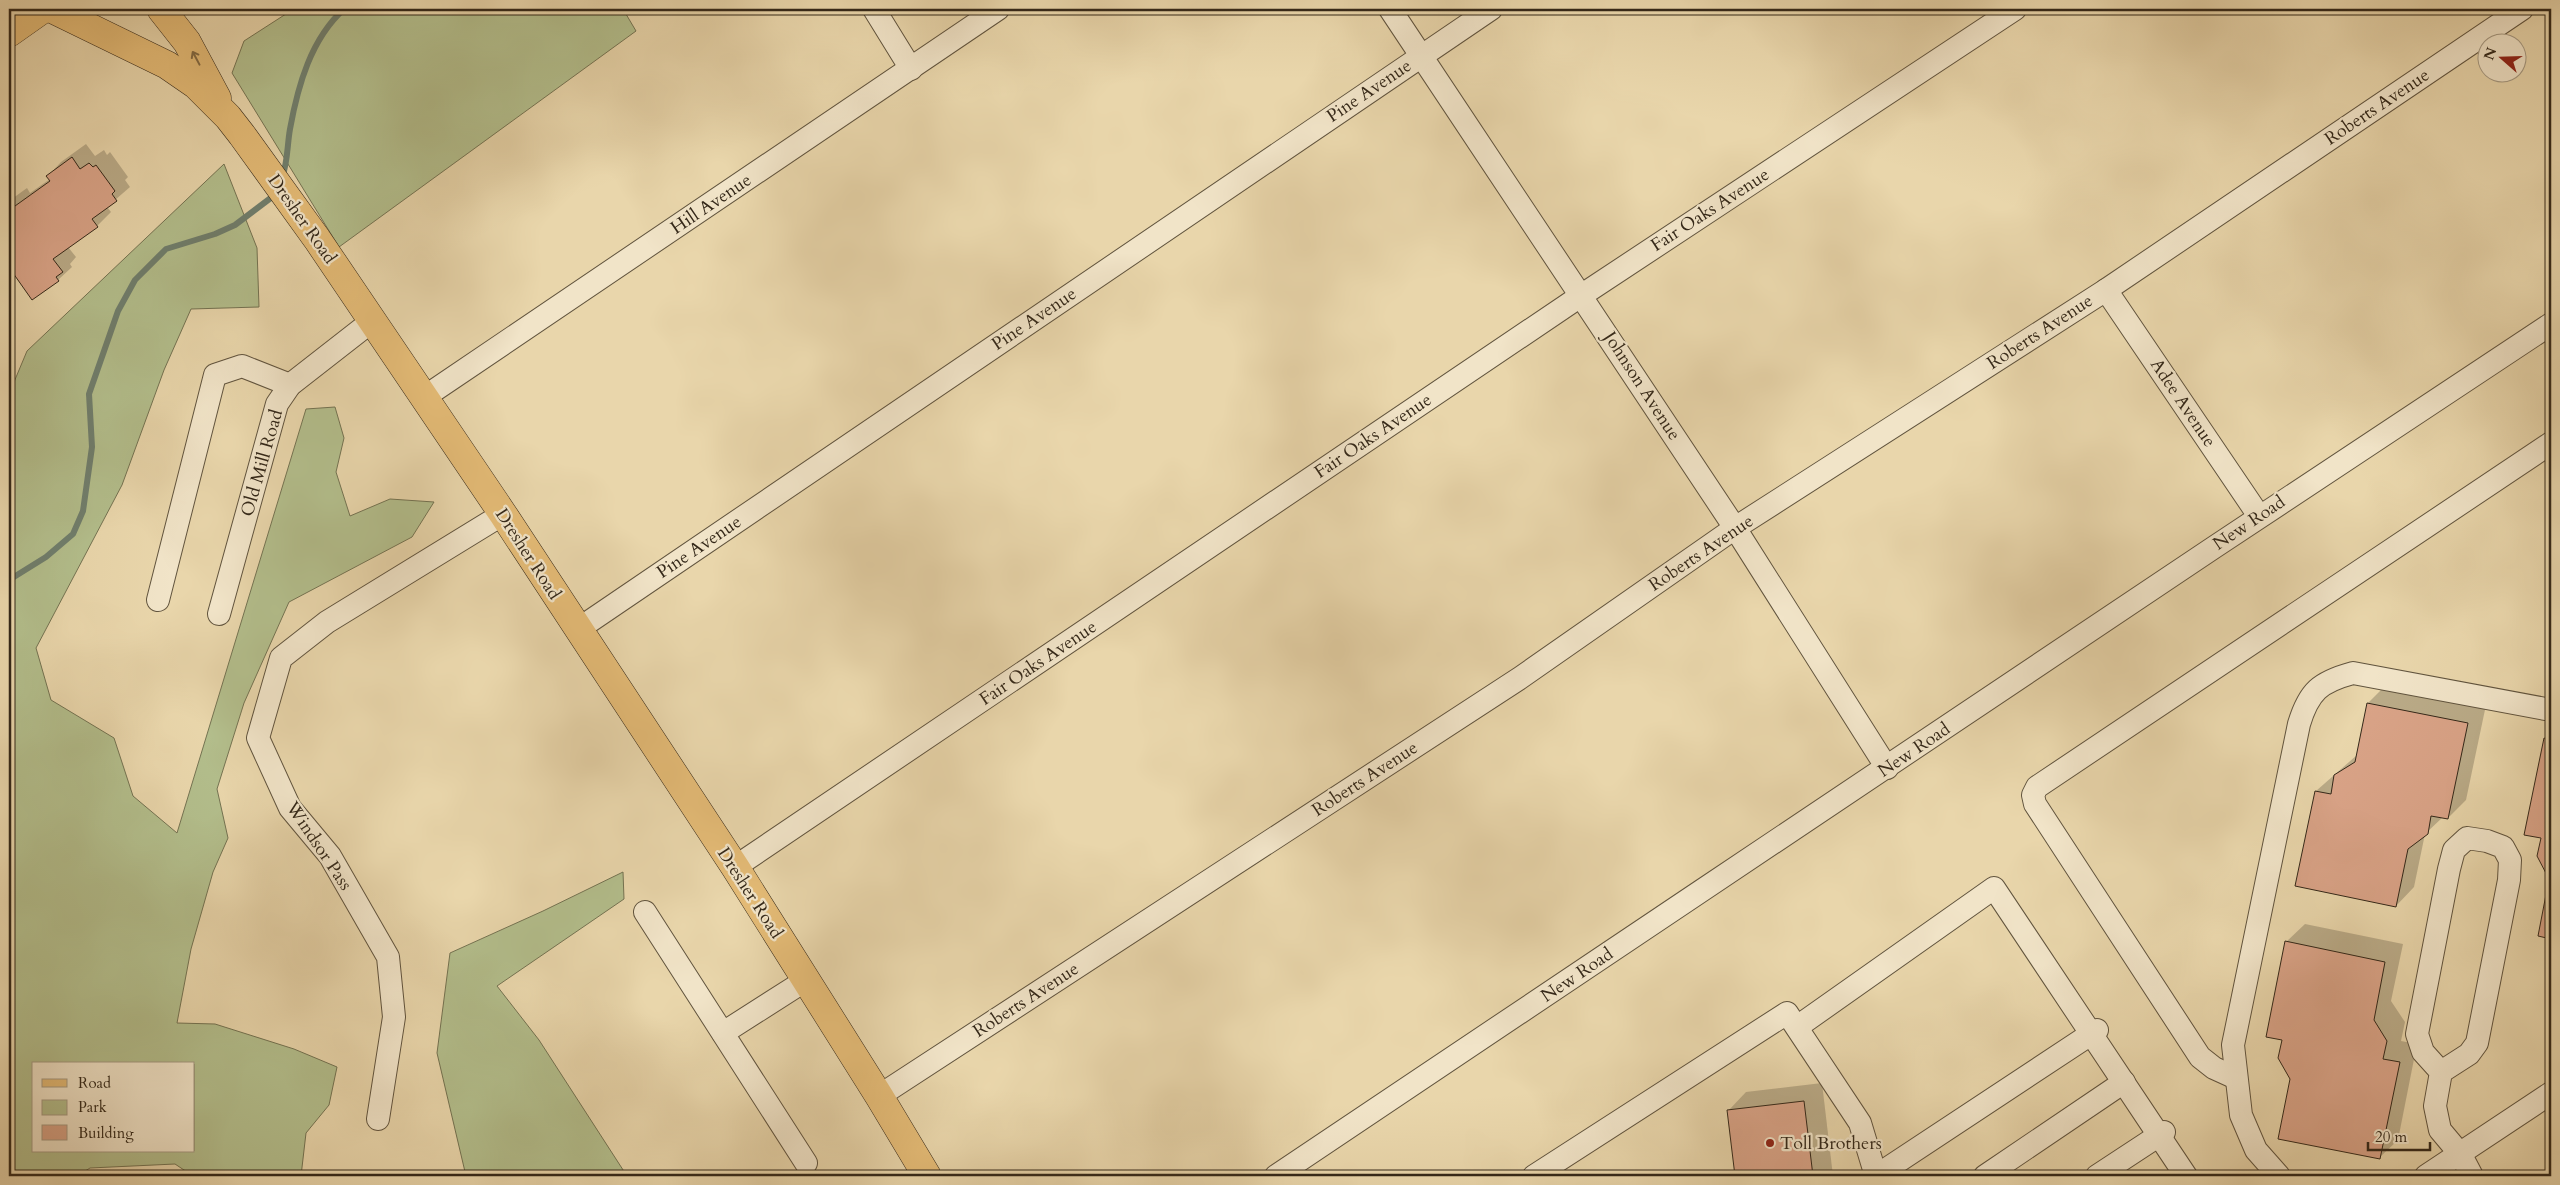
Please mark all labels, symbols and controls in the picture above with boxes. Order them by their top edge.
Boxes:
north arrow [2478,32,2528,82]
text: N [2479,45,2501,63]
one-way arrow [191,51,201,66]
street label: Pine Avenue [1322,53,1416,129]
street label: Roberts Avenue [2320,63,2434,151]
street label: Fair Oaks Avenue [1646,162,1774,258]
street label: Hill Avenue [666,168,756,240]
street label: Dresher Road [262,169,342,269]
street label: Pine Avenue [987,281,1081,357]
street label: Roberts Avenue [1982,288,2098,376]
street label: Johnson Avenue [1596,324,1687,445]
street label: Adee Avenue [2144,354,2222,452]
street label: Fair Oaks Avenue [1309,387,1437,485]
street label: Old Mill Road [235,406,289,519]
street label: New Road [2208,489,2290,556]
street label: Dresher Road [489,503,567,605]
street label: Pine Avenue [652,509,746,585]
street label: Roberts Avenue [1644,509,1758,597]
street label: Fair Oaks Avenue [974,614,1102,712]
street label: New Road [1873,716,1955,783]
street label: Roberts Avenue [1307,735,1423,823]
street label: Windsor Pass [279,796,358,895]
street label: Dresher Road [711,842,789,944]
street label: New Road [1536,941,1618,1008]
street label: Roberts Avenue [968,956,1084,1044]
legend [32,1062,195,1152]
text: Road [78,1073,111,1093]
text: Park [78,1097,107,1117]
scale bar [2368,1120,2430,1152]
text: Building [78,1123,134,1143]
text: 20 m [2375,1127,2407,1147]
place label: Toll Brothers [1780,1131,1882,1156]
marker: Toll Brothers [1764,1137,1776,1149]

